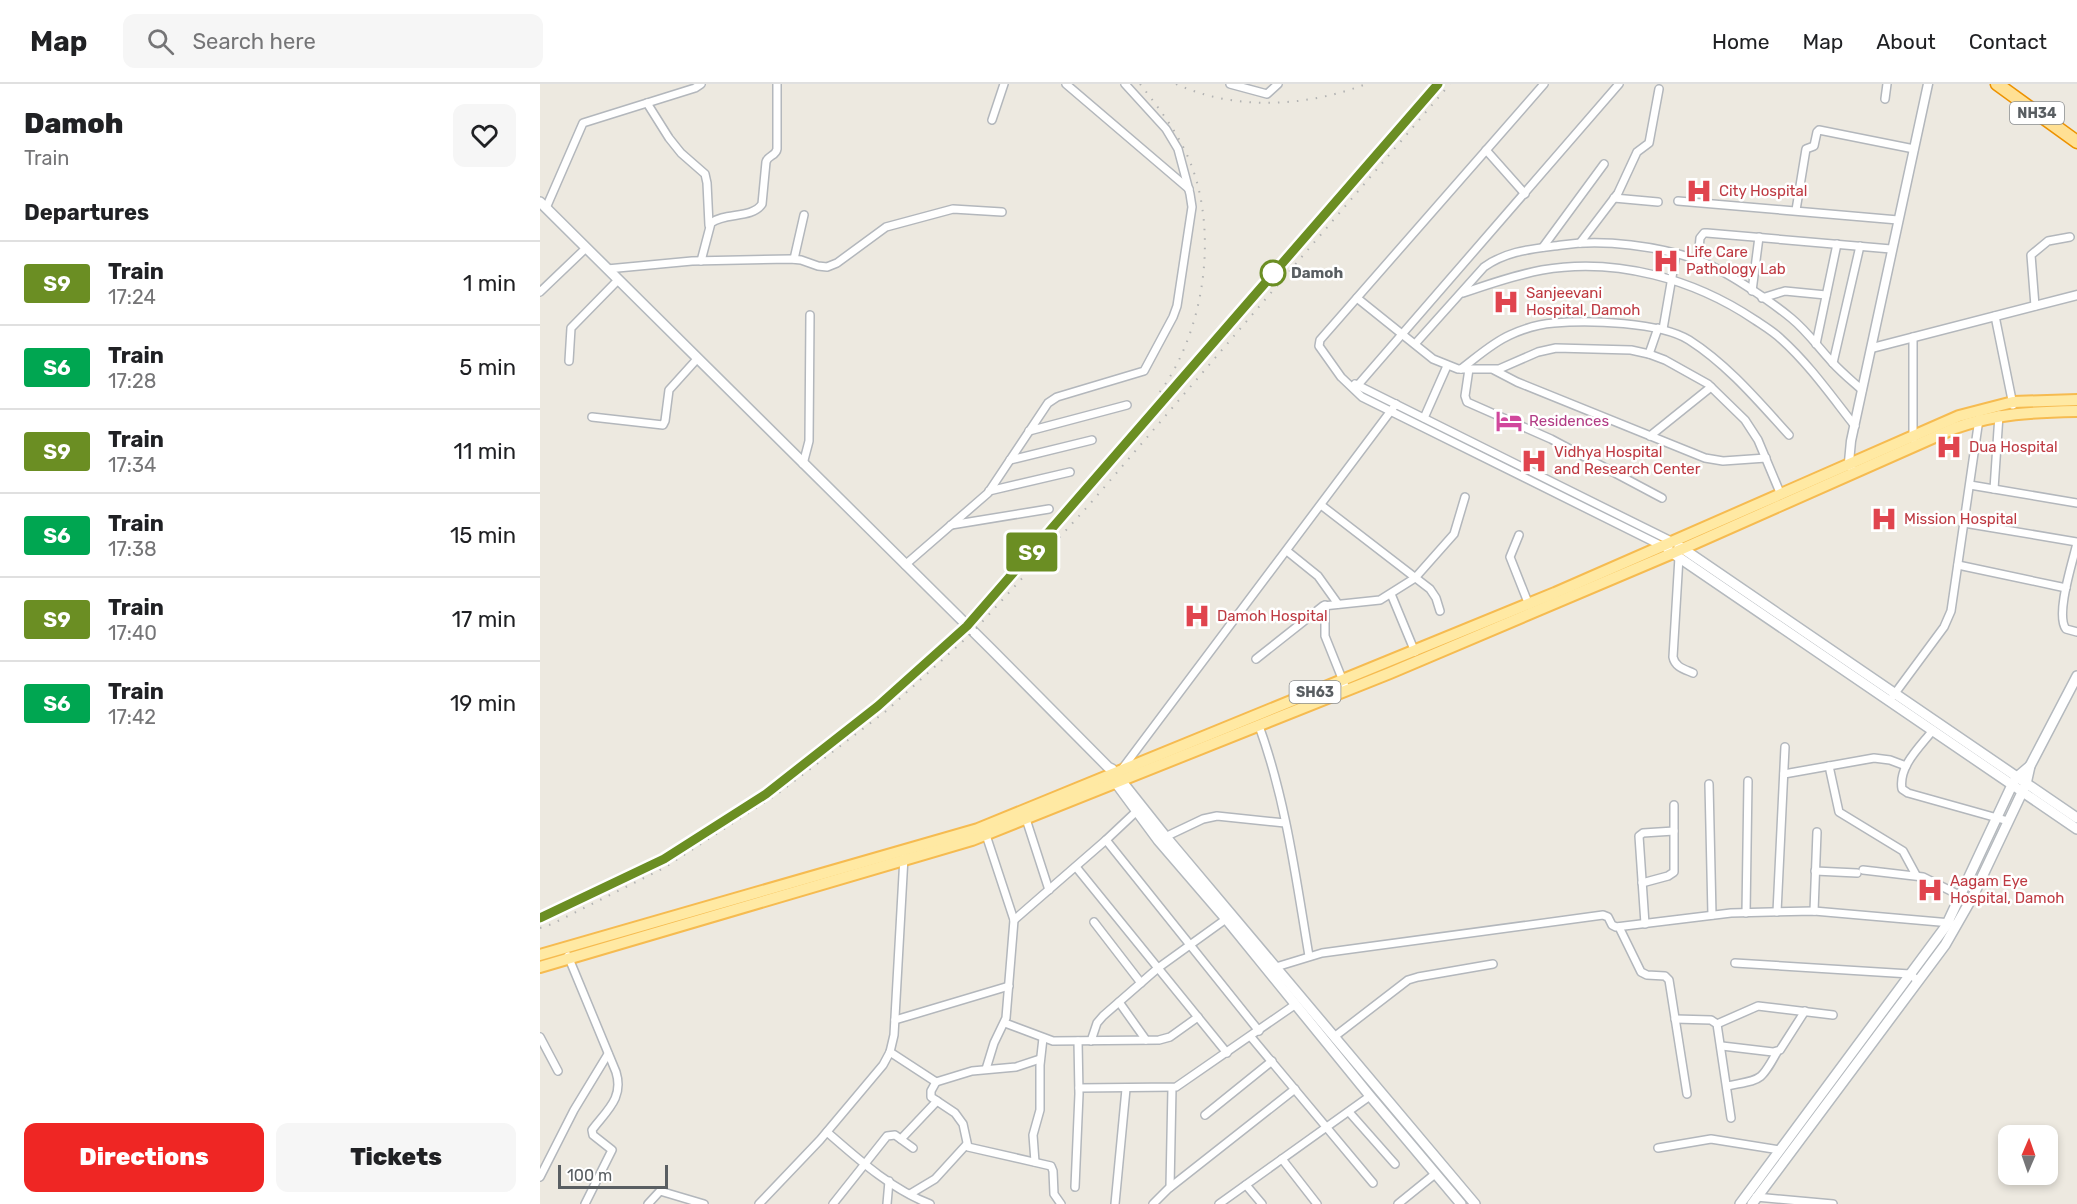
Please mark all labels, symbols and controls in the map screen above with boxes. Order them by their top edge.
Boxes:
search box [123,14,543,68]
text: Map [30,25,87,58]
icon: search [144,25,177,58]
text: Search here [192,28,316,55]
text: Home [1712,29,1769,54]
text: Map [1802,29,1843,54]
text: About [1876,29,1936,54]
text: Contact [1969,29,2047,54]
road number: NH34 [2010,102,2064,124]
button: heart [453,104,516,167]
text: Damoh [24,107,124,140]
text: Train [24,146,69,170]
hospital icon: City Hospital [1684,176,1714,206]
place label: City Hospital [1719,182,1807,200]
text: Departures [24,199,149,226]
place label: Life Care Pathology Lab [1686,243,1786,278]
hospital icon: Life Care Pathology Lab [1651,246,1681,276]
text: Train [108,258,164,285]
marker: Damoh [1260,260,1286,286]
place label: Damoh [1291,264,1343,282]
text: 1 min [463,270,516,297]
text: S9 [43,271,71,296]
place label: Sanjeevani Hospital, Damoh [1526,284,1640,319]
text: 17:24 [108,285,156,309]
hospital icon: Sanjeevani Hospital, Damoh [1491,287,1521,317]
text: Train [108,342,164,369]
text: 5 min [459,354,516,381]
text: S6 [43,355,71,380]
text: 17:28 [108,369,156,393]
hotel icon: Residences [1494,406,1524,436]
place label: Residences [1529,412,1610,430]
text: Train [108,426,164,453]
hospital icon: Dua Hospital [1934,432,1964,462]
text: 11 min [454,438,516,465]
place label: Dua Hospital [1969,438,2058,456]
text: S9 [43,439,71,464]
place label: Vidhya Hospital and Research Center [1554,443,1701,478]
hospital icon: Vidhya Hospital and Research Center [1519,446,1549,476]
text: 17:34 [108,453,156,477]
hospital icon: Mission Hospital [1869,504,1899,534]
text: Train [108,510,164,537]
place label: Mission Hospital [1904,510,2017,528]
text: 15 min [450,522,516,549]
text: S6 [43,523,71,548]
line badge: S9 [1005,532,1059,572]
text: 17:38 [108,537,157,561]
text: S9 [1018,540,1046,565]
text: Train [108,594,164,621]
hospital icon: Damoh Hospital [1182,601,1212,631]
text: 17 min [452,606,516,633]
text: S9 [43,607,71,632]
place label: Damoh Hospital [1217,607,1328,625]
text: 17:40 [108,621,157,645]
text: Train [108,678,164,705]
road number: SH63 [1290,681,1340,703]
text: 19 min [450,690,516,717]
text: S6 [43,691,71,716]
text: 17:42 [108,705,156,729]
place label: Aagam Eye Hospital, Damoh [1950,872,2064,907]
hospital icon: Aagam Eye Hospital, Damoh [1915,875,1945,905]
button: Directions [24,1123,264,1192]
button: Tickets [276,1123,516,1192]
north arrow [1998,1125,2058,1185]
map controls [1998,1125,2058,1185]
scale bar [558,1162,668,1190]
text: 100 m [567,1166,612,1185]

